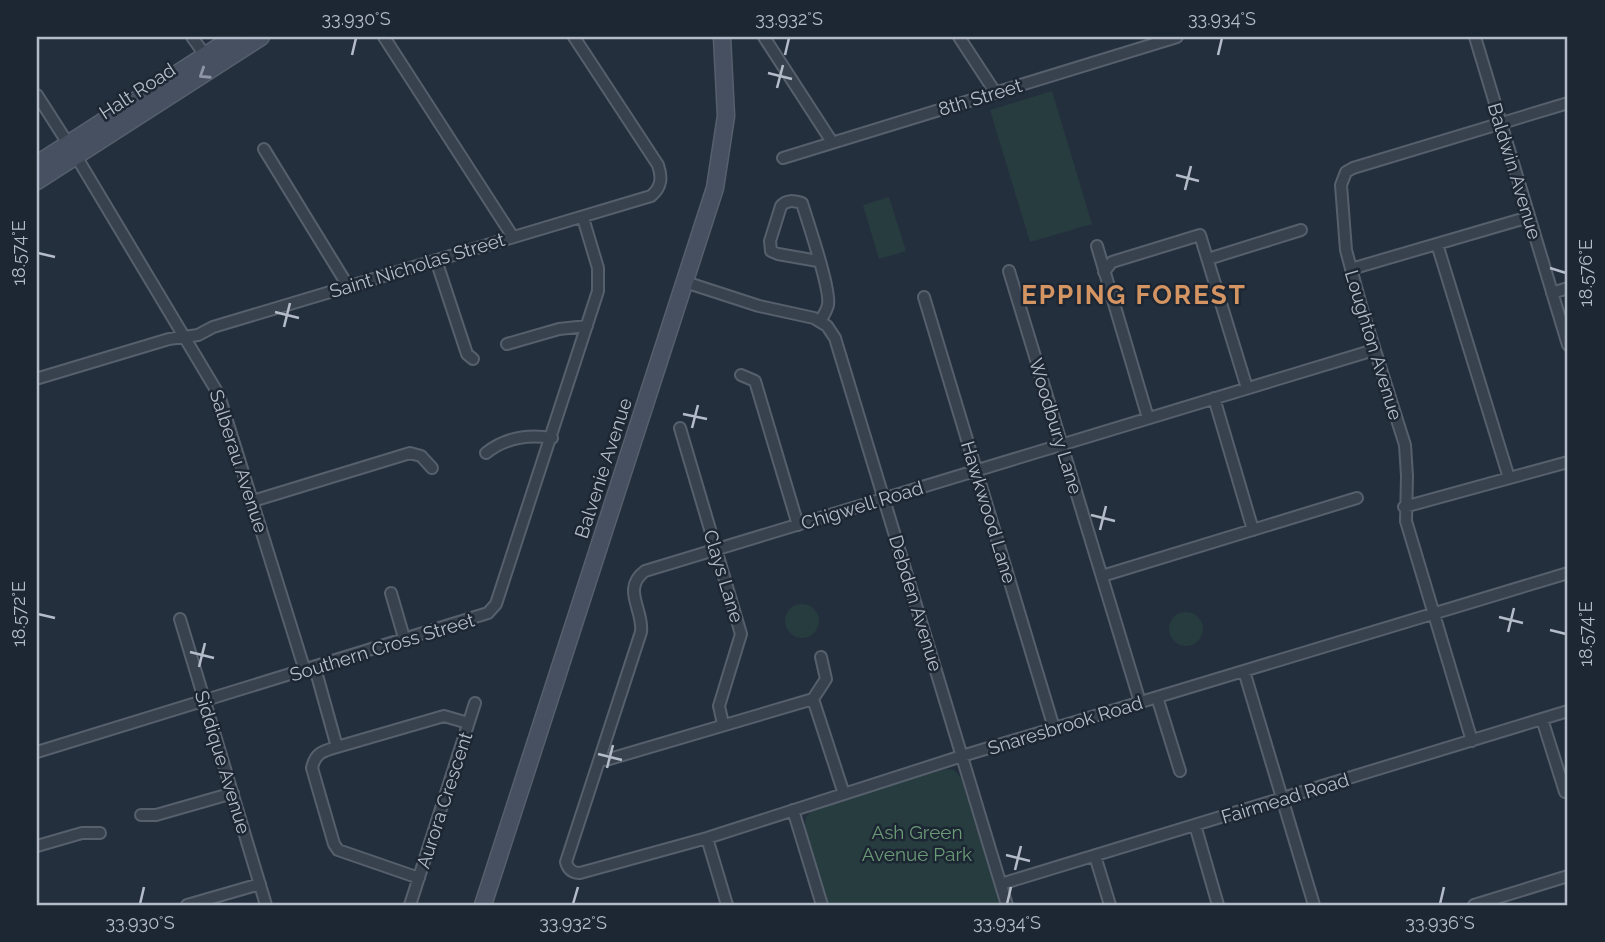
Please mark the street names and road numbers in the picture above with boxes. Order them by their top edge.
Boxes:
street label: Halt Road [95,58,179,124]
street label: 8th Street [936,74,1025,120]
street label: Baldwin Avenue [1484,100,1546,242]
street label: Saint Nicholas Street [327,228,508,302]
street label: Loughton Avenue [1341,267,1407,423]
street label: Woodbury Lane [1025,355,1087,497]
street label: Salberau Avenue [205,387,273,535]
street label: Balvenie Avenue [570,395,636,541]
street label: Hawkwood Lane [957,438,1021,586]
street label: Chigwell Road [798,476,926,534]
street label: Clays Lane [699,527,749,625]
street label: Debden Avenue [885,532,947,674]
street label: Southern Cross Street [287,608,478,686]
street label: Siddique Avenue [191,688,255,836]
street label: Snaresbrook Road [985,691,1145,759]
street label: Aurora Crescent [412,728,477,871]
street label: Fairmead Road [1219,768,1351,828]

